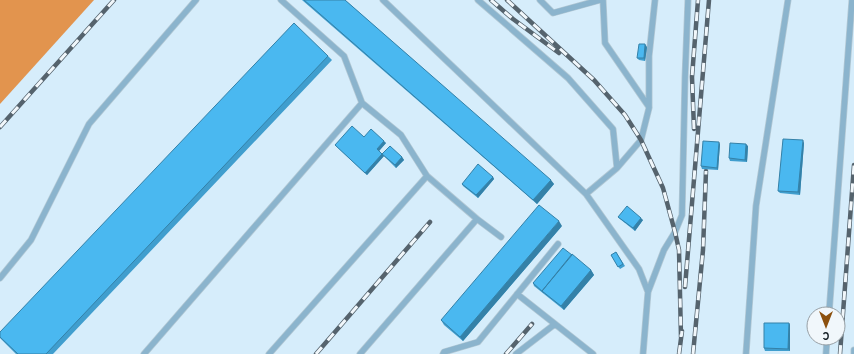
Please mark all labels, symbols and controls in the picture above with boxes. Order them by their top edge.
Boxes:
north arrow [806,306,846,346]
text: С [822,328,830,342]

